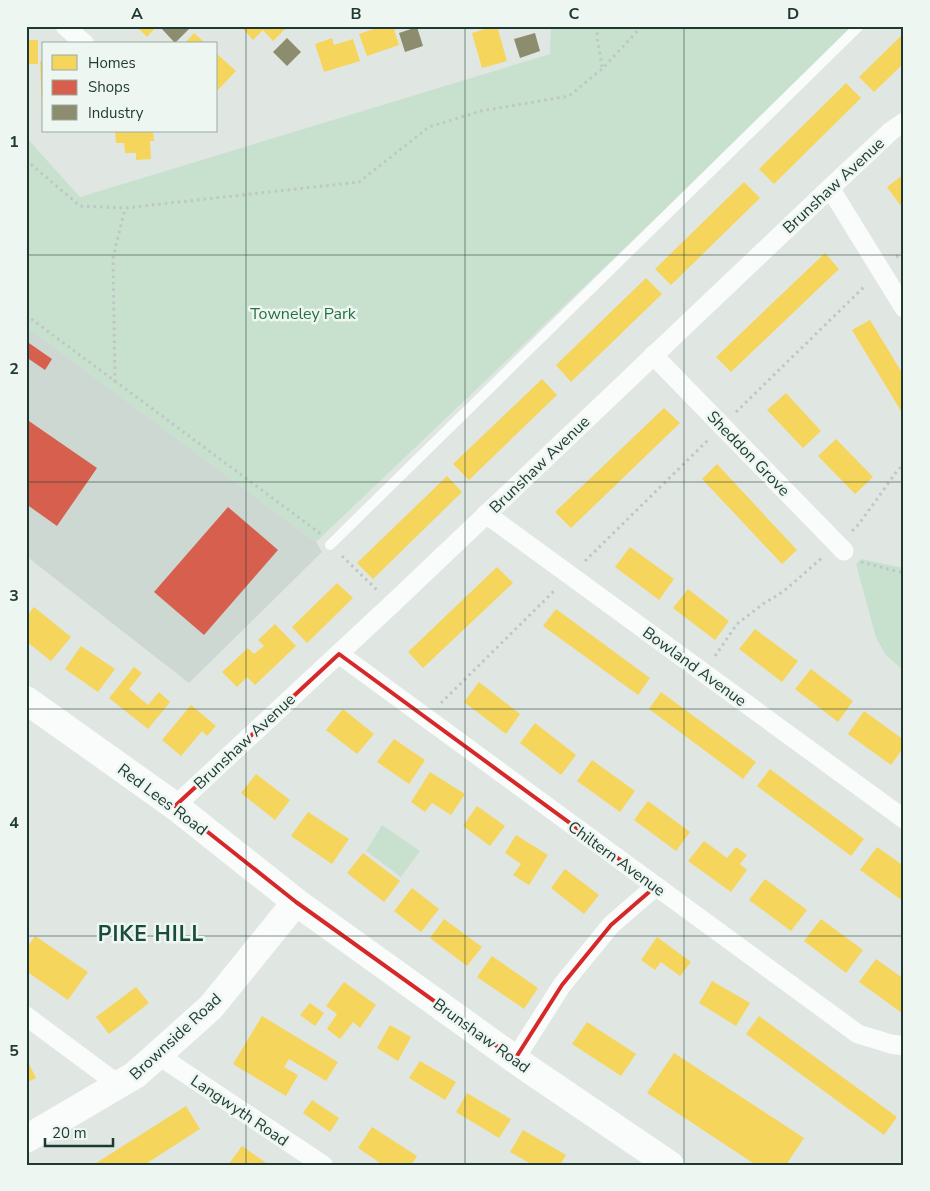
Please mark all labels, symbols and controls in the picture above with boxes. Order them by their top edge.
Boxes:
text: A [131,3,143,25]
text: B [350,3,362,25]
text: C [569,3,580,25]
text: D [787,3,799,25]
legend [42,42,218,132]
text: Homes [88,53,136,73]
text: Shops [88,77,130,97]
text: Industry [88,103,144,123]
text: 1 [9,131,19,153]
street label: Brunshaw Avenue [778,133,889,239]
park label: Towneley Park [250,303,357,325]
text: 2 [9,358,19,380]
street label: Sheddon Grove [702,406,795,501]
street label: Brunshaw Avenue [485,411,595,518]
text: 3 [9,585,19,607]
street label: Bowland Avenue [638,622,751,712]
street label: Brunshaw Avenue [189,689,300,795]
street label: Red Lees Road [113,759,212,841]
text: 4 [9,812,19,834]
street label: Chiltern Avenue [563,816,670,902]
district label: PIKE HILL [98,920,204,948]
street label: Brownside Road [125,988,226,1085]
street label: Brunshaw Road [429,993,534,1078]
text: 5 [9,1040,19,1062]
street label: Langwyth Road [186,1070,293,1152]
scale bar [45,1116,112,1148]
text: 20 m [52,1123,87,1143]

